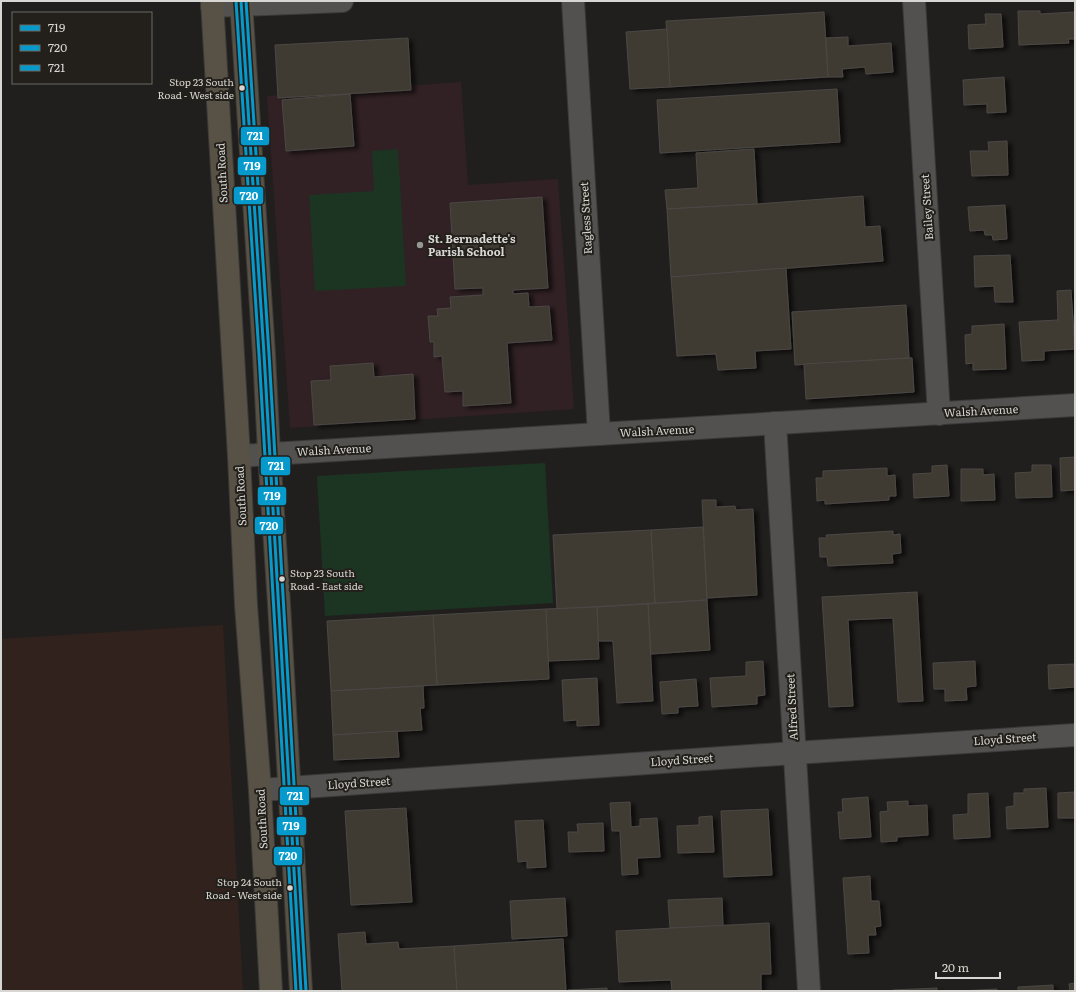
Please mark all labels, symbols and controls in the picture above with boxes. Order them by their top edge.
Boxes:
legend [12,12,152,84]
text: 719 [48,18,65,36]
text: 720 [48,38,67,56]
text: 721 [48,58,65,76]
place label: Stop 23 South Road - West side [158,74,234,102]
marker: Stop 23 South Road - West side [237,83,247,93]
line badge: 721 [240,126,270,146]
text: 721 [247,127,264,143]
street label: South Road [211,142,231,204]
line badge: 719 [237,156,267,176]
text: 719 [244,157,260,173]
street label: Bailey Street [916,173,936,241]
street label: Ragless Street [575,181,595,255]
line badge: 720 [233,186,264,205]
text: 720 [240,187,259,203]
place label: St. Bernadette's Parish School [428,230,516,259]
marker: St. Bernadette's Parish School [415,240,425,250]
street label: Walsh Avenue [943,400,1019,420]
street label: Walsh Avenue [619,420,695,440]
street label: Walsh Avenue [296,439,372,459]
line badge: 721 [260,456,291,476]
text: 721 [268,457,285,473]
street label: South Road [230,465,250,527]
line badge: 719 [257,486,287,506]
text: 719 [264,487,280,503]
line badge: 720 [254,516,284,535]
text: 720 [260,517,279,533]
place label: Stop 23 South Road - East side [290,565,363,593]
marker: Stop 23 South Road - East side [277,574,287,584]
street label: Alfred Street [781,673,801,741]
street label: Lloyd Street [973,728,1038,748]
street label: Lloyd Street [650,749,715,769]
street label: Lloyd Street [327,772,392,792]
line badge: 721 [279,786,310,806]
text: 721 [287,787,304,803]
street label: South Road [251,788,271,850]
line badge: 719 [276,816,307,836]
text: 719 [283,817,299,833]
line badge: 720 [273,846,303,866]
text: 720 [279,847,298,863]
place label: Stop 24 South Road - West side [206,874,282,902]
marker: Stop 24 South Road - West side [285,883,295,893]
scale bar [936,954,1000,980]
text: 20 m [942,958,969,976]

